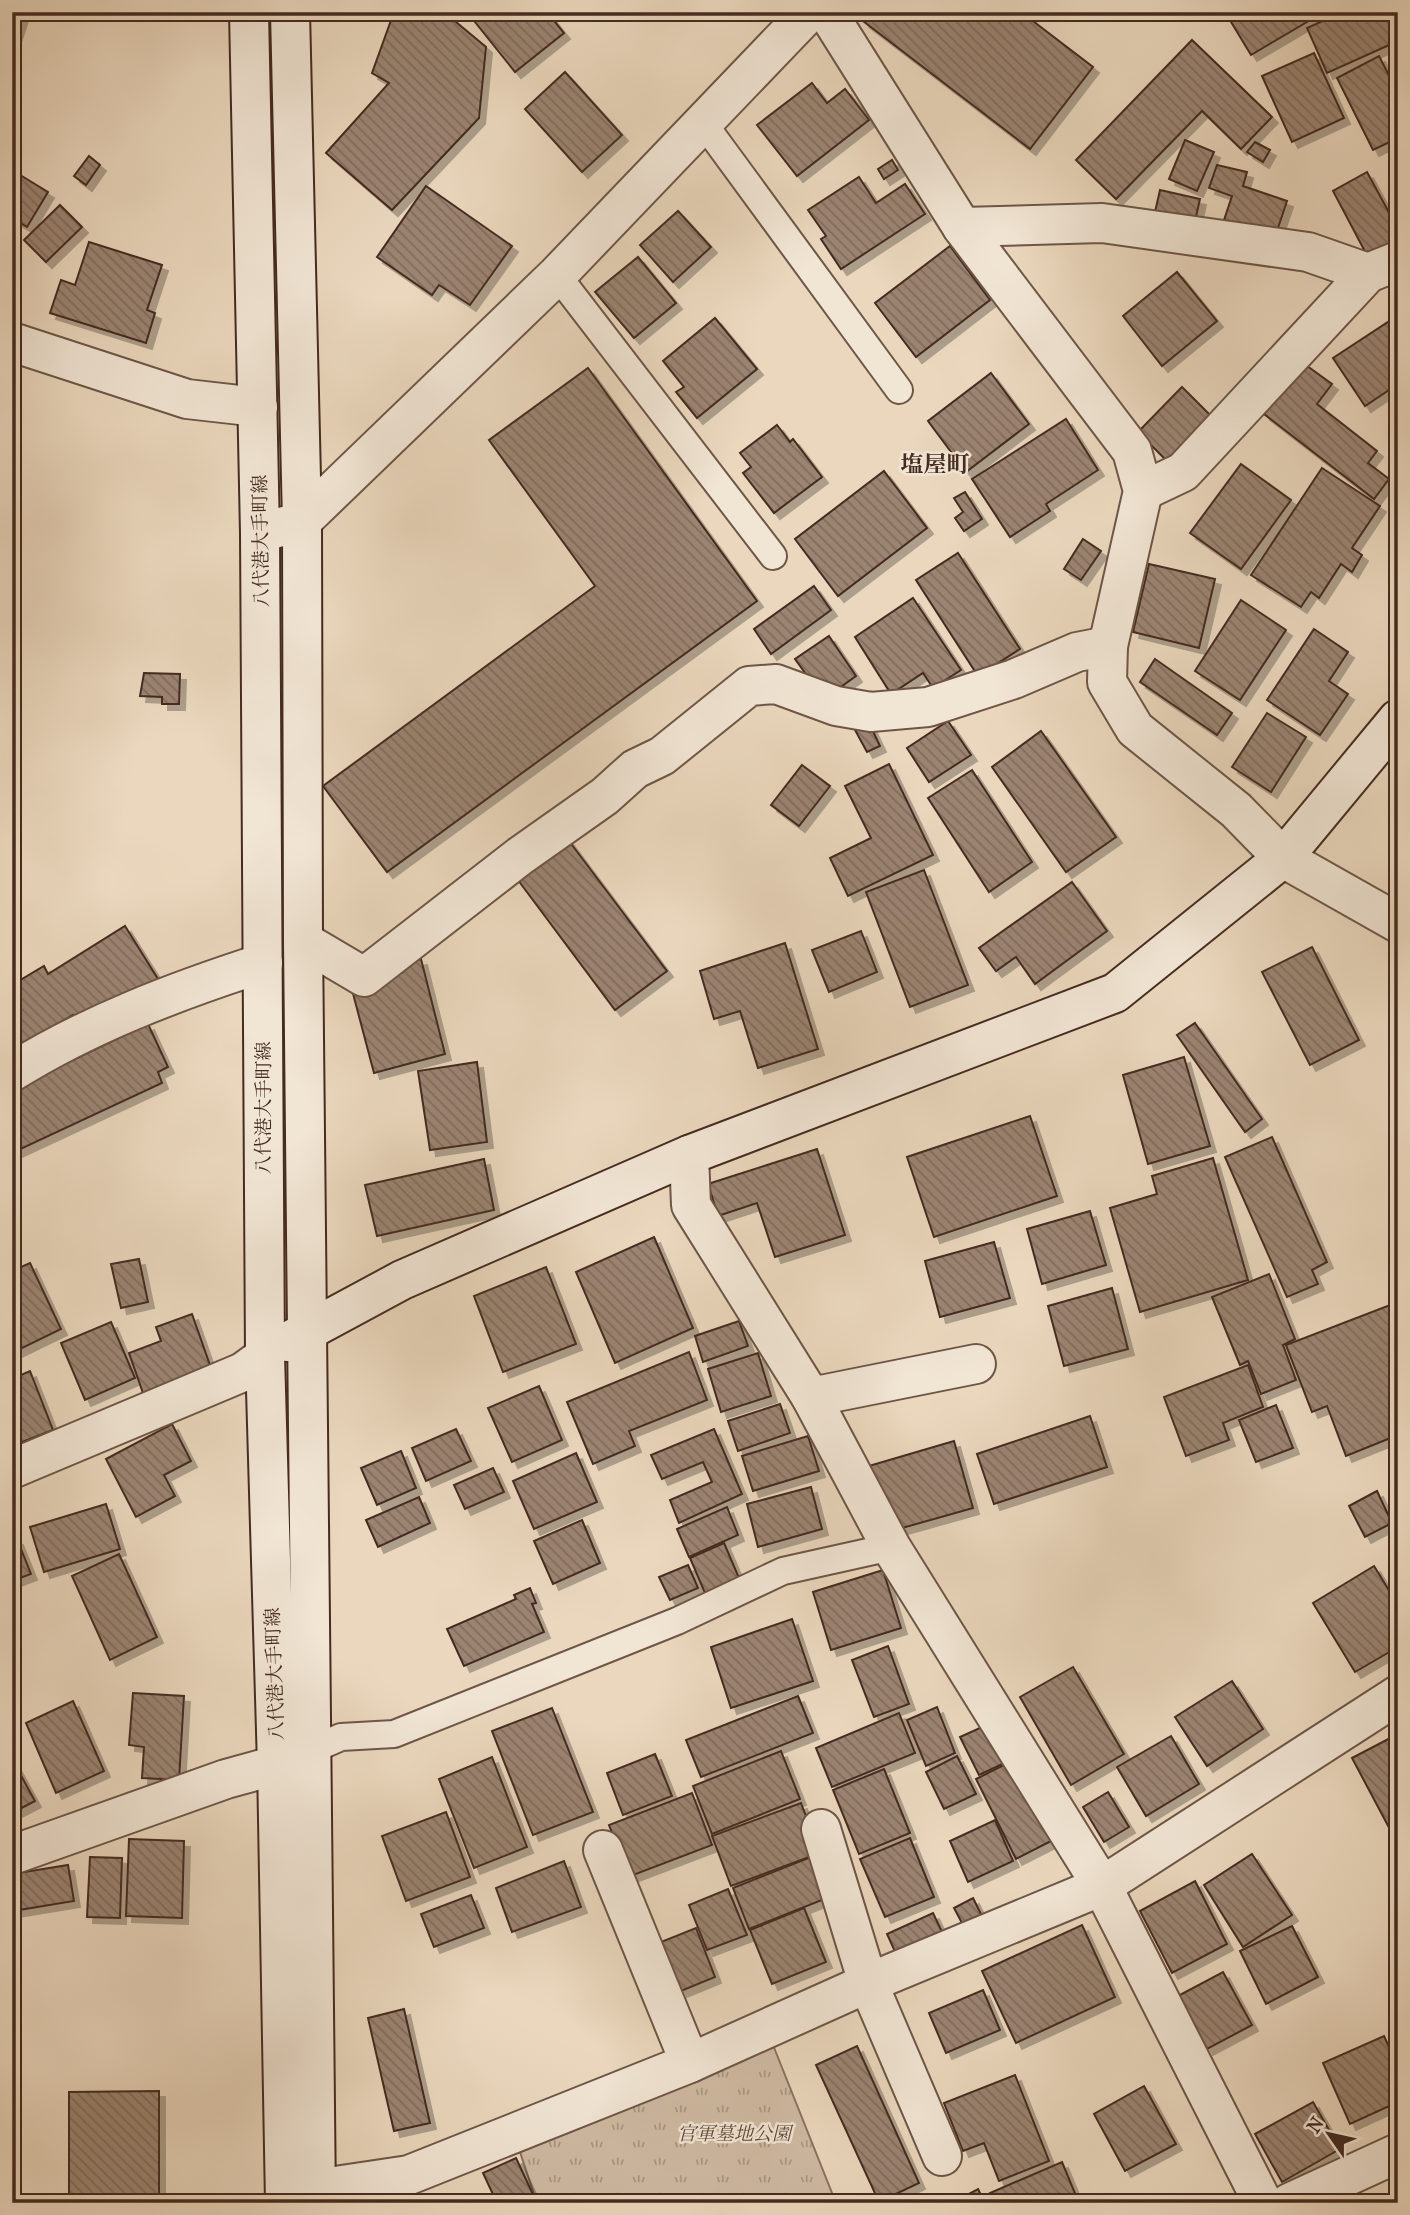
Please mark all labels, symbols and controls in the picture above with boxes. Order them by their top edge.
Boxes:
district label: 塩屋町 [901,451,970,478]
street label: 八代港大手町線 [249,474,273,608]
street label: 八代港大手町線 [253,1041,275,1175]
street label: 八代港大手町線 [262,1607,288,1741]
north arrow [1294,2100,1364,2170]
text: N [1303,2112,1329,2137]
park label: 官軍墓地公園 [677,2123,794,2145]

